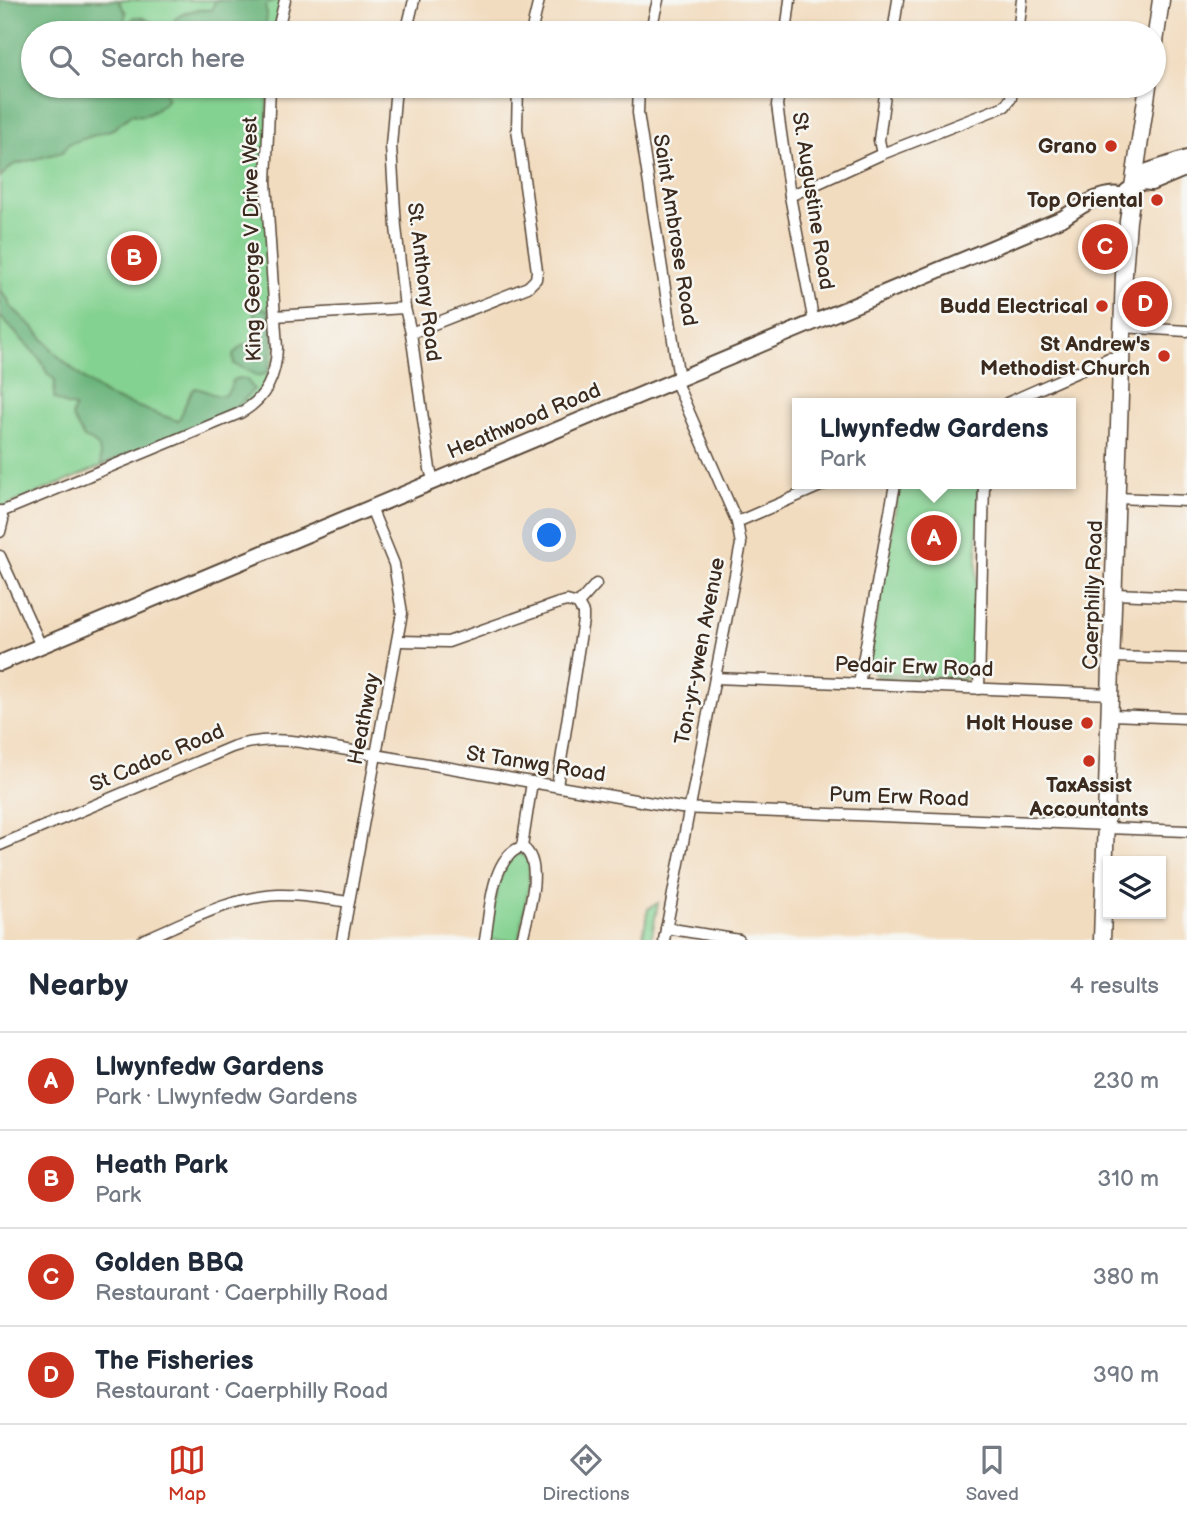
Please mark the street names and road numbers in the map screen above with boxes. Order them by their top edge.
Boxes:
street label: St. Augustine Road [787,110,839,292]
street label: King George V Drive West [237,116,267,362]
street label: Saint Ambrose Road [647,132,703,328]
street label: St. Anthony Road [402,201,446,363]
street label: Heathwood Road [444,377,604,465]
street label: Caerphilly Road [1078,520,1108,670]
street label: Ton-yr-ywen Avenue [670,555,730,747]
street label: Pedair Erw Road [834,652,994,682]
street label: Heathway [343,671,385,767]
street label: St Cadoc Road [86,719,228,797]
street label: St Tanwg Road [465,741,607,787]
street label: Pum Erw Road [829,782,969,812]

